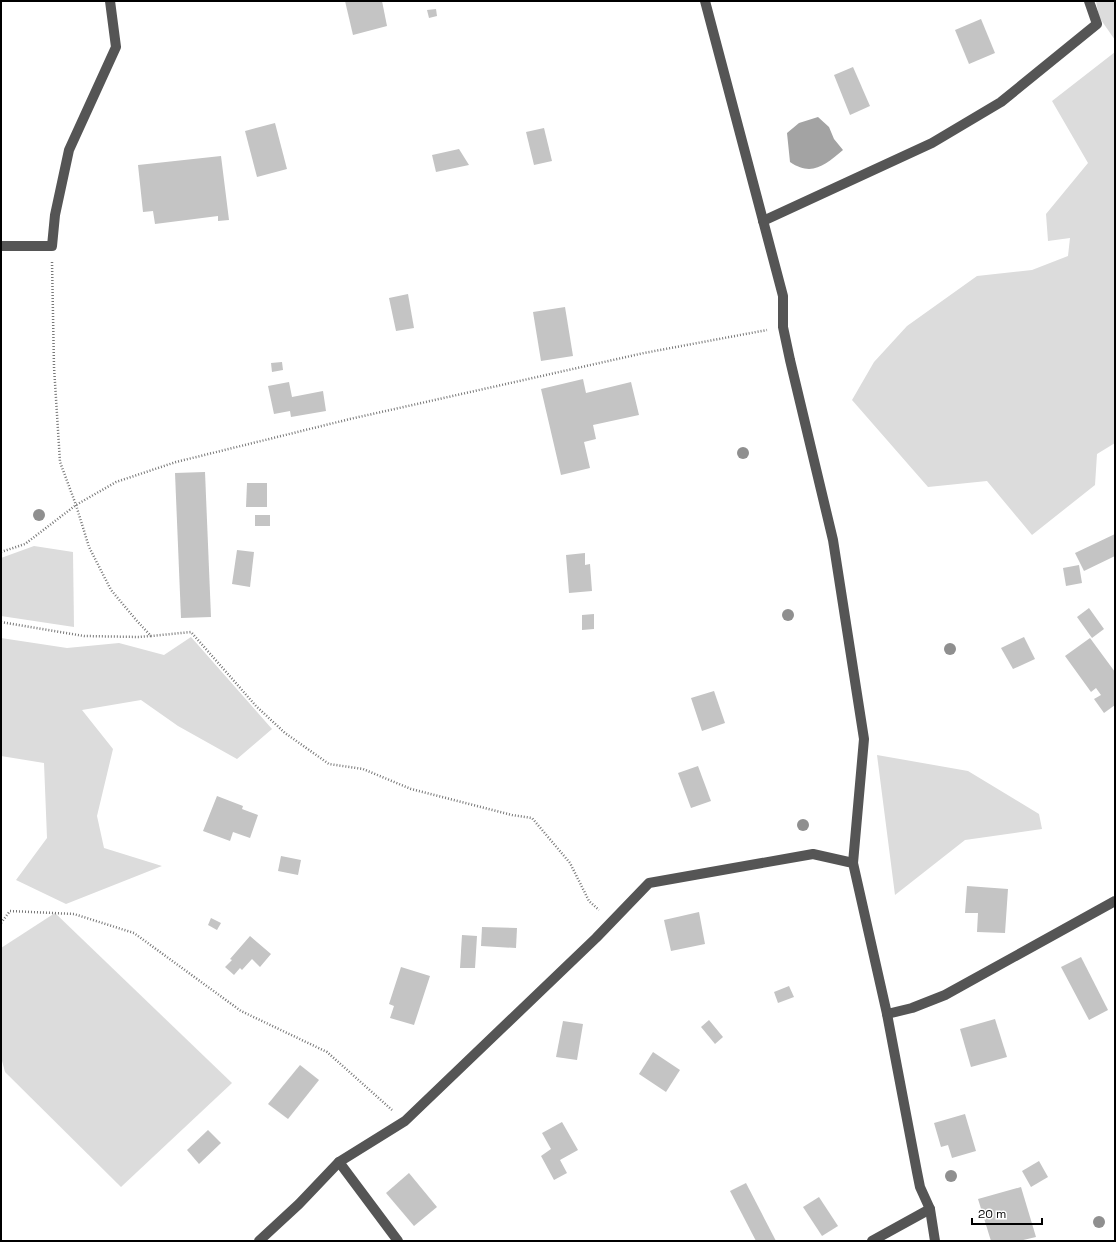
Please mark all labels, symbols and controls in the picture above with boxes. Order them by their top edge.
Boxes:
scale bar [972,1200,1042,1226]
text: 20 m [978,1206,1006,1222]

